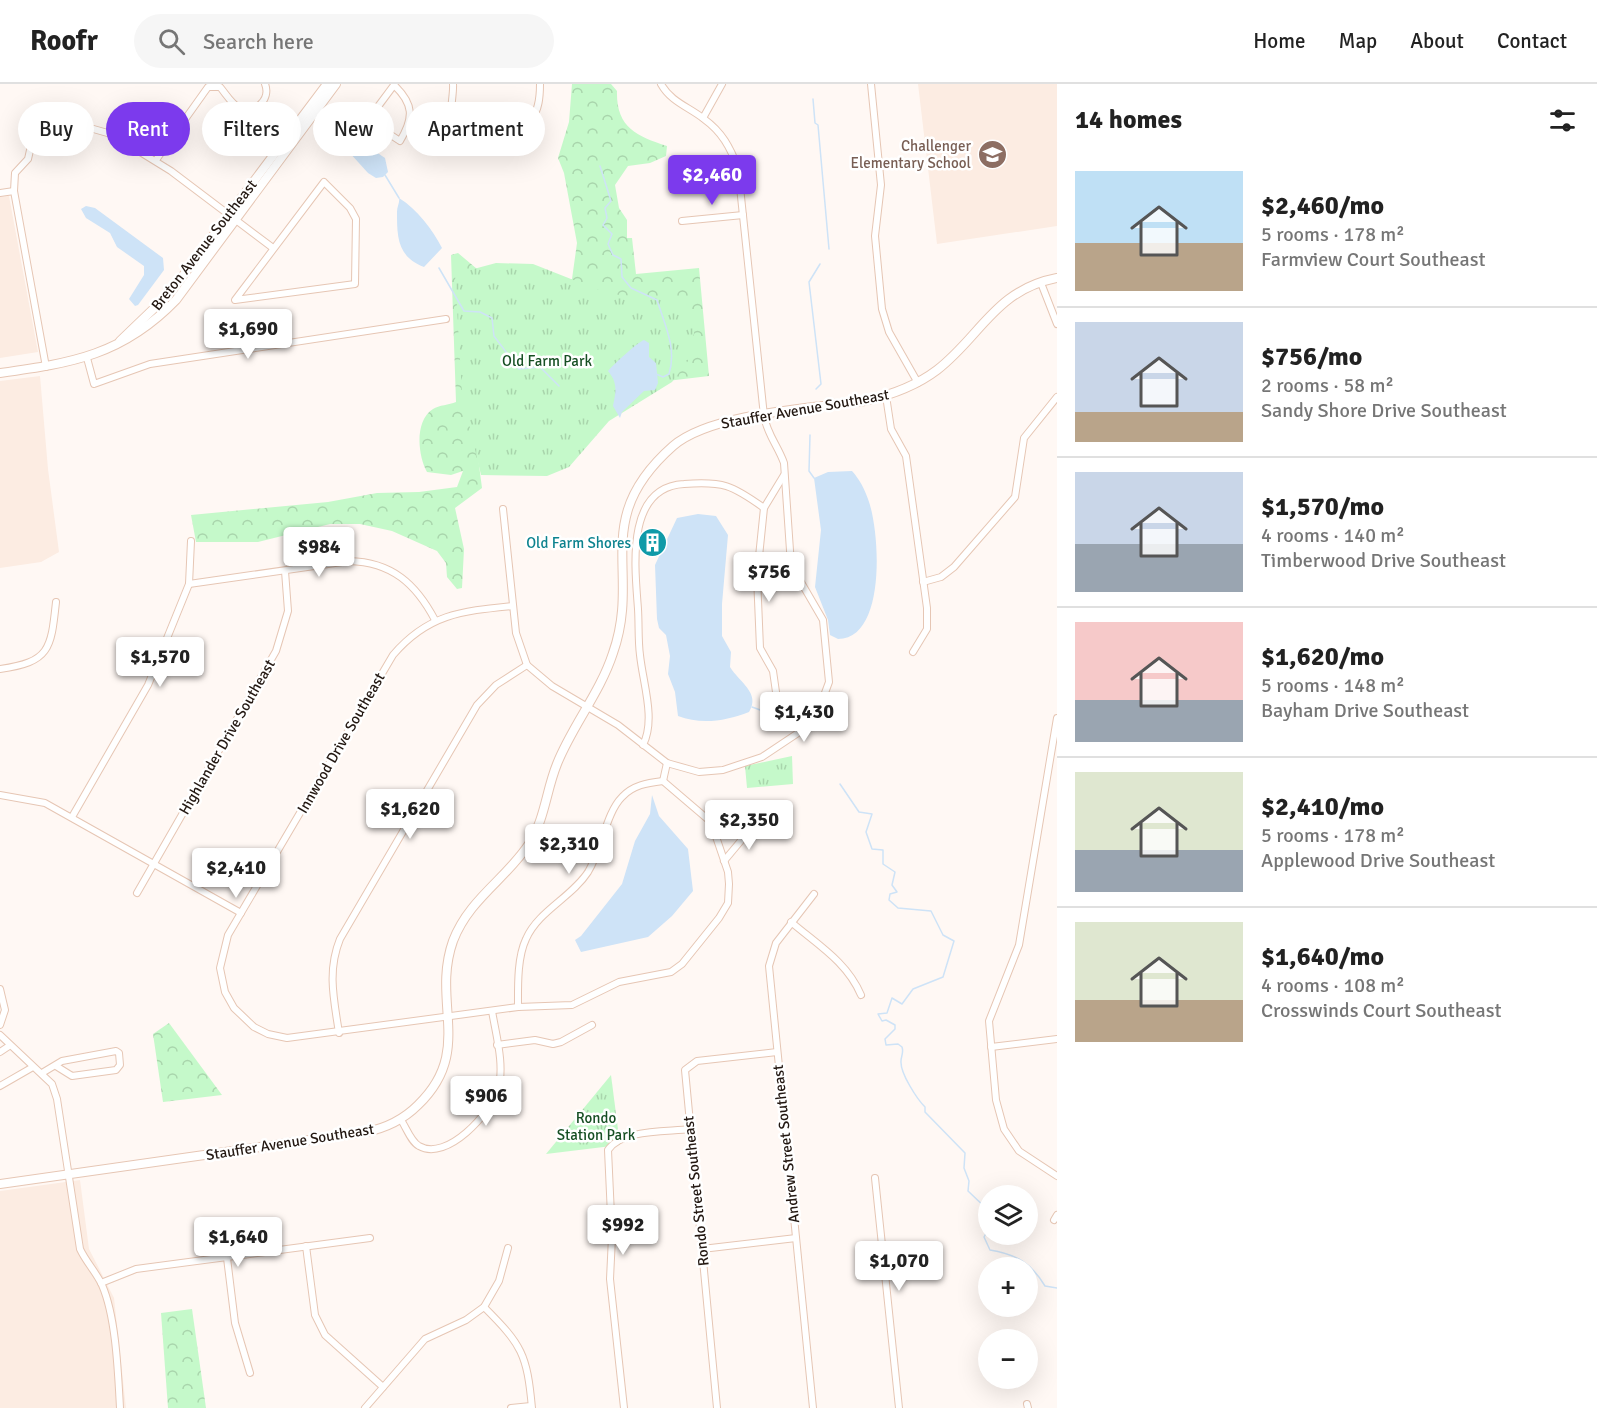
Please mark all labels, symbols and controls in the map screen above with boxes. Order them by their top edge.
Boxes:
search box [134,14,554,68]
text: Roofr [30,24,98,58]
icon: search [155,25,188,58]
text: Search here [203,28,314,55]
text: Home [1253,28,1306,54]
text: Map [1339,28,1377,54]
text: About [1410,28,1464,54]
text: Contact [1497,28,1567,54]
chip: Buy [18,102,94,156]
chip: Rent [106,102,190,156]
chip: Filters [202,102,301,156]
chip: New [313,102,394,156]
chip: Apartment [406,102,545,156]
text: 14 homes [1075,104,1182,136]
icon: filters [1546,104,1579,137]
place label: Challenger Elementary School [850,137,971,172]
school or university icon: Challenger Elementary School [976,139,1008,171]
pin: $2,460 [663,155,761,206]
text: $2,460 [682,162,742,187]
street label: Breton Avenue Southeast [147,176,261,314]
text: $2,460/mo [1261,190,1384,222]
icon: home [1123,195,1195,267]
text: 5 rooms · 178 m² [1261,222,1405,247]
text: Farmview Court Southeast [1261,247,1486,272]
pin: $1,690 [199,309,297,360]
text: $1,690 [218,316,278,341]
text: $756/mo [1261,341,1362,373]
icon: home [1123,346,1195,418]
park label: Old Farm Park [502,352,592,370]
text: 2 rooms · 58 m² [1261,373,1394,398]
street label: Stauffer Avenue Southeast [720,385,890,433]
text: Sandy Shore Drive Southeast [1261,398,1507,423]
text: $1,570/mo [1261,491,1384,523]
icon: home [1123,496,1195,568]
text: 4 rooms · 140 m² [1261,523,1405,548]
pin: $984 [283,527,355,578]
building icon: Old Farm Shores [636,527,668,559]
text: $984 [297,534,341,559]
place label: Old Farm Shores [526,534,631,552]
text: Timberwood Drive Southeast [1261,548,1506,573]
pin: $756 [733,552,805,603]
text: $756 [747,559,791,584]
pin: $1,570 [111,637,209,688]
text: $1,620/mo [1261,641,1384,673]
text: $1,570 [130,644,190,669]
icon: home [1123,646,1195,718]
street label: Highlander Drive Southeast [175,656,279,818]
street label: Innwood Drive Southeast [293,669,389,817]
text: 5 rooms · 148 m² [1261,673,1405,698]
pin: $1,430 [755,692,853,743]
text: Bayham Drive Southeast [1261,698,1469,723]
text: $1,430 [774,699,834,724]
pin: $1,620 [361,789,459,840]
text: $2,410/mo [1261,791,1384,823]
text: $1,620 [380,796,440,821]
icon: home [1123,796,1195,868]
pin: $2,350 [700,800,798,851]
text: $2,350 [719,807,779,832]
text: 5 rooms · 178 m² [1261,823,1405,848]
pin: $2,310 [520,824,618,875]
text: $2,310 [539,831,599,856]
pin: $2,410 [187,848,285,899]
text: Applewood Drive Southeast [1261,848,1495,873]
text: $2,410 [206,855,266,880]
text: $1,640/mo [1261,941,1384,973]
icon: home [1123,946,1195,1018]
text: 4 rooms · 108 m² [1261,973,1405,998]
text: Crosswinds Court Southeast [1261,998,1501,1023]
street label: Andrew Street Southeast [769,1064,803,1224]
pin: $906 [450,1076,522,1127]
text: $906 [464,1083,508,1108]
park label: Rondo Station Park [557,1109,636,1144]
street label: Rondo Street Southeast [679,1115,713,1267]
street label: Stauffer Avenue Southeast [205,1120,375,1164]
map controls [978,1185,1038,1389]
button: layers [978,1185,1038,1245]
pin: $992 [587,1205,659,1256]
text: $992 [601,1212,645,1237]
pin: $1,640 [189,1217,287,1268]
text: $1,640 [208,1224,268,1249]
pin: $1,070 [850,1241,948,1292]
text: $1,070 [869,1248,929,1273]
button: + [978,1257,1038,1317]
button: − [978,1329,1038,1389]

